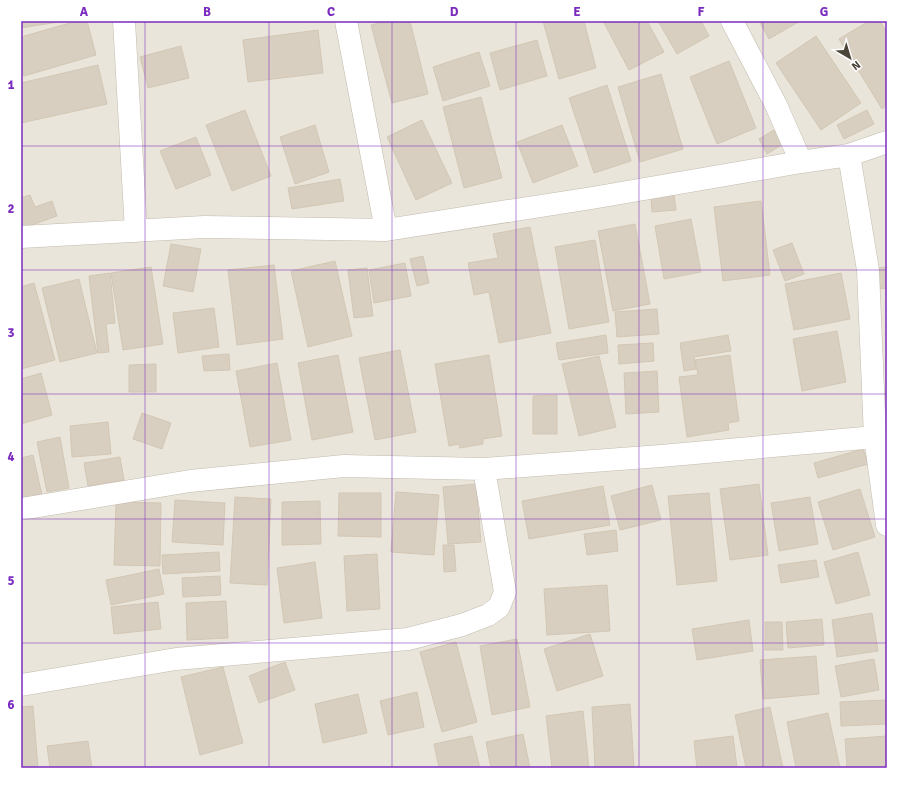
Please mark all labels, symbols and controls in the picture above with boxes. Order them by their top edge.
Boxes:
text: A [80,4,89,20]
text: B [203,4,211,20]
text: C [327,4,335,20]
text: D [450,4,459,20]
text: E [573,4,581,20]
text: F [698,4,705,20]
text: G [820,4,828,20]
north arrow [830,38,870,78]
text: N [849,58,863,73]
text: 1 [7,77,15,93]
text: 2 [7,201,15,217]
text: 3 [7,325,15,341]
text: 4 [7,449,15,465]
text: 5 [7,573,15,589]
text: 6 [7,697,15,713]

